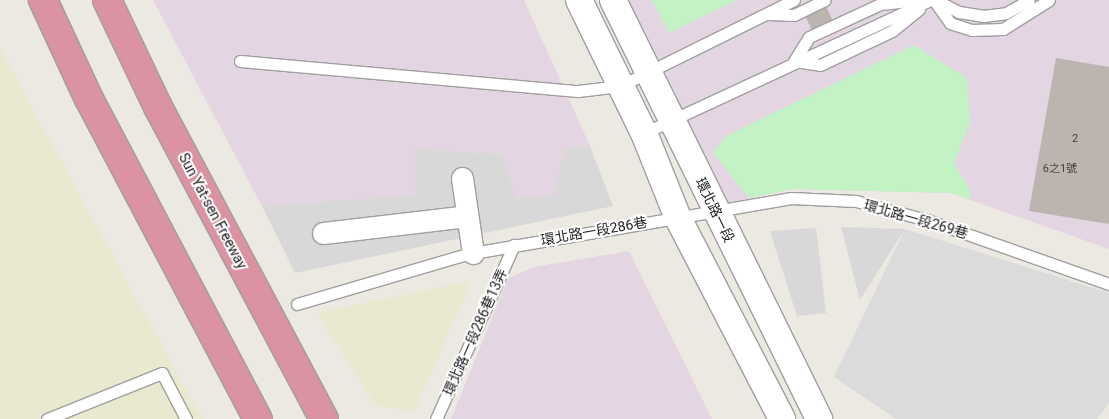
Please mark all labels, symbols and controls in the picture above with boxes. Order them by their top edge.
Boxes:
house number: 2 [1072,132,1078,146]
street label: Sun Yat-sen Freeway [175,150,251,272]
house number: 6之1號 [1043,162,1077,176]
street label: 環北路一段 [692,175,738,245]
street label: 環北路一段269巷 [862,196,970,242]
street label: 環北路一段286巷 [540,213,648,249]
street label: 環北路一段286巷13弄 [439,266,511,398]

